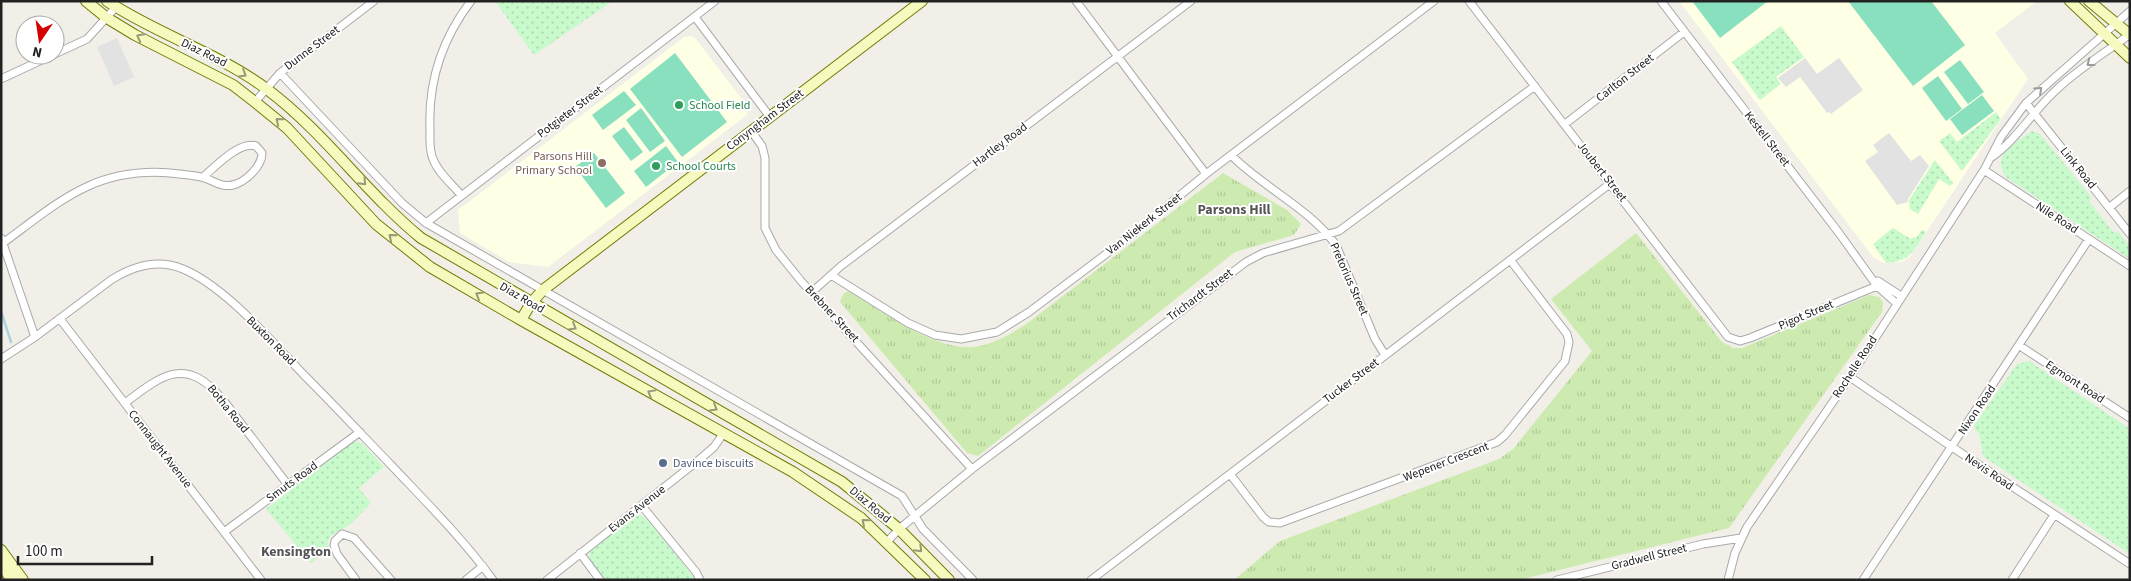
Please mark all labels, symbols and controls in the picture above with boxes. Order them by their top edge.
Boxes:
north arrow [15,15,65,65]
street label: Dunne Street [281,22,343,74]
one-way arrow [136,33,145,43]
street label: Diaz Road [178,34,230,72]
text: N [31,41,44,62]
street label: Carlton Street [1592,50,1658,106]
one-way arrow [2087,57,2096,65]
one-way arrow [237,68,246,77]
street label: Potgieter Street [534,82,606,142]
street label: Conyngham Street [723,85,807,155]
one-way arrow [2034,87,2043,96]
place label: School Field [689,97,750,114]
marker: School Field [673,99,685,111]
street label: Kestell Street [1740,108,1794,170]
one-way arrow [275,117,284,126]
street label: Hartley Road [969,119,1031,171]
street label: Joubert Street [1573,138,1631,206]
street label: Link Road [2056,143,2100,193]
place label: Parsons Hill Primary School [515,148,592,179]
marker: Parsons Hill Primary School [596,157,608,169]
place label: School Courts [666,158,736,175]
marker: School Courts [650,160,662,172]
one-way arrow [357,177,366,186]
street label: Van Niekerk Street [1103,189,1185,259]
street label: Nile Road [2032,198,2082,238]
district label: Parsons Hill [1198,200,1271,220]
one-way arrow [388,234,397,243]
street label: Pretorius Street [1325,240,1373,318]
street label: Trichardt Street [1164,265,1236,325]
street label: Diaz Road [496,278,548,318]
street label: Brebner Street [801,282,863,346]
one-way arrow [475,292,484,302]
street label: Pigot Street [1776,296,1836,334]
street label: Buxton Road [242,312,300,370]
one-way arrow [568,321,577,331]
street label: Rochelle Road [1828,332,1882,402]
street label: Tucker Street [1319,354,1383,408]
street label: Egmont Road [2042,356,2108,408]
street label: Botha Road [203,381,253,437]
street label: Nixon Road [1954,382,2000,438]
one-way arrow [647,390,656,400]
one-way arrow [709,402,718,412]
street label: Connaught Avenue [124,406,196,492]
street label: Wepener Crescent [1401,438,1491,486]
street label: Nevis Road [1961,449,2017,495]
place label: Davince biscuits [673,455,754,472]
street label: Smuts Road [263,457,321,507]
marker: Davince biscuits [657,457,669,469]
street label: Evans Avenue [605,481,669,537]
street label: Diaz Road [846,483,894,527]
one-way arrow [861,519,870,528]
scale bar [18,534,151,566]
street label: Gradwell Street [1610,539,1688,575]
text: 100 m [25,541,63,562]
district label: Kensington [261,542,331,562]
one-way arrow [913,544,922,553]

